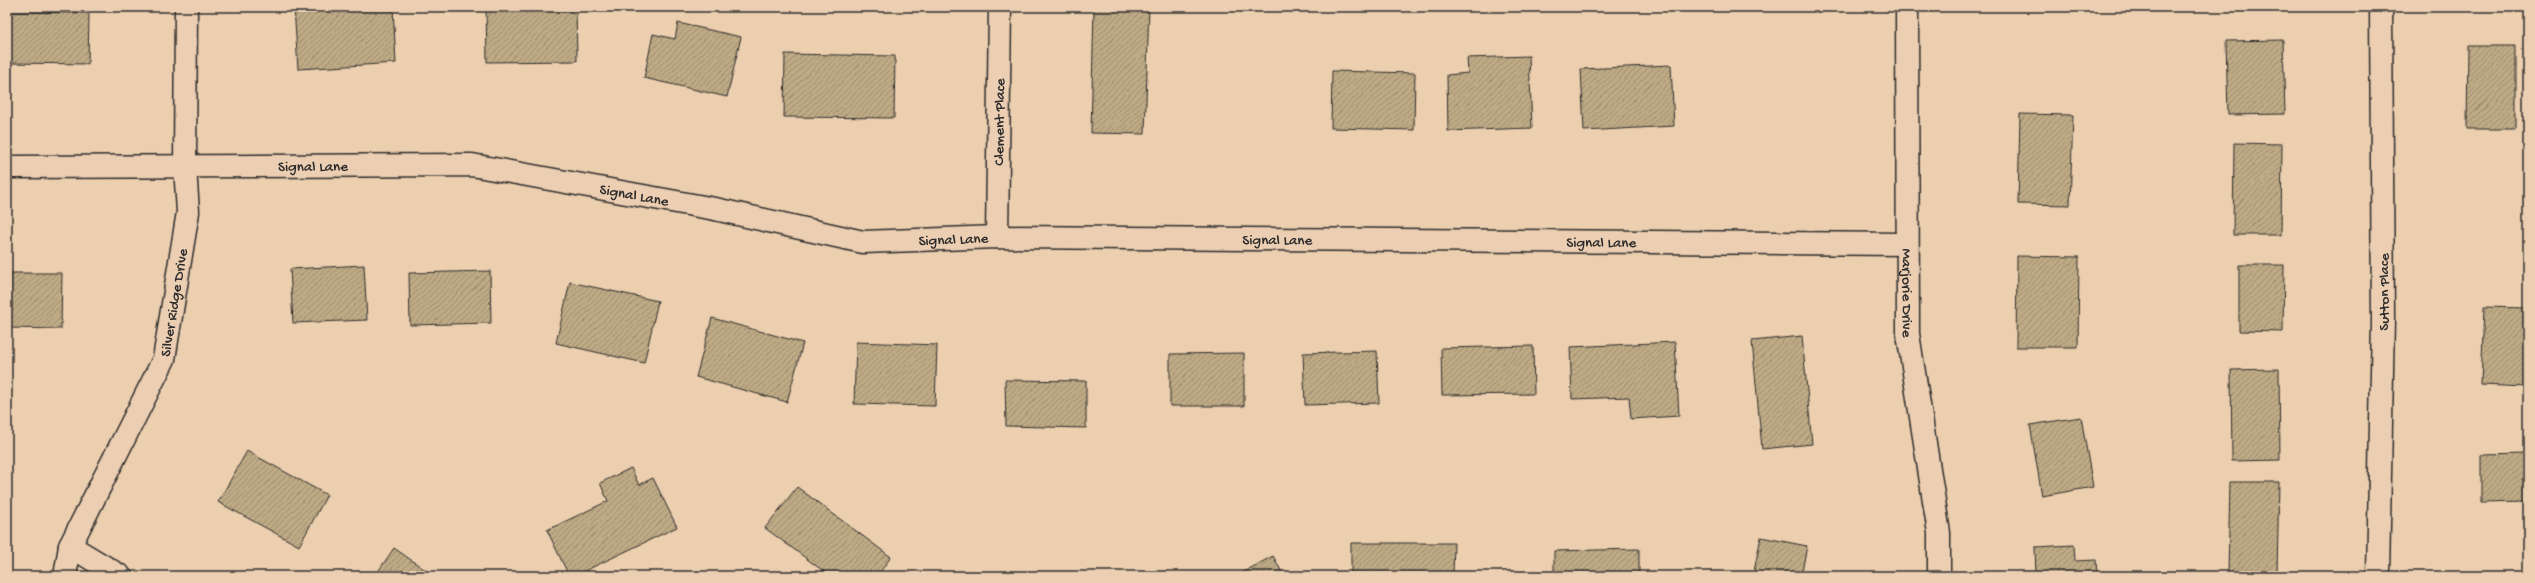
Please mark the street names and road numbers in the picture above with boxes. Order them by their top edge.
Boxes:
street label: Clement Place [991,78,1010,166]
street label: Signal Lane [278,159,348,177]
street label: Signal Lane [598,181,670,211]
street label: Signal Lane [918,230,989,251]
street label: Signal Lane [1242,232,1313,250]
street label: Signal Lane [1566,234,1637,253]
street label: Silver Ridge Drive [158,247,193,358]
street label: Marjorie Drive [1897,249,1915,338]
street label: Sutton Place [2376,253,2394,331]

